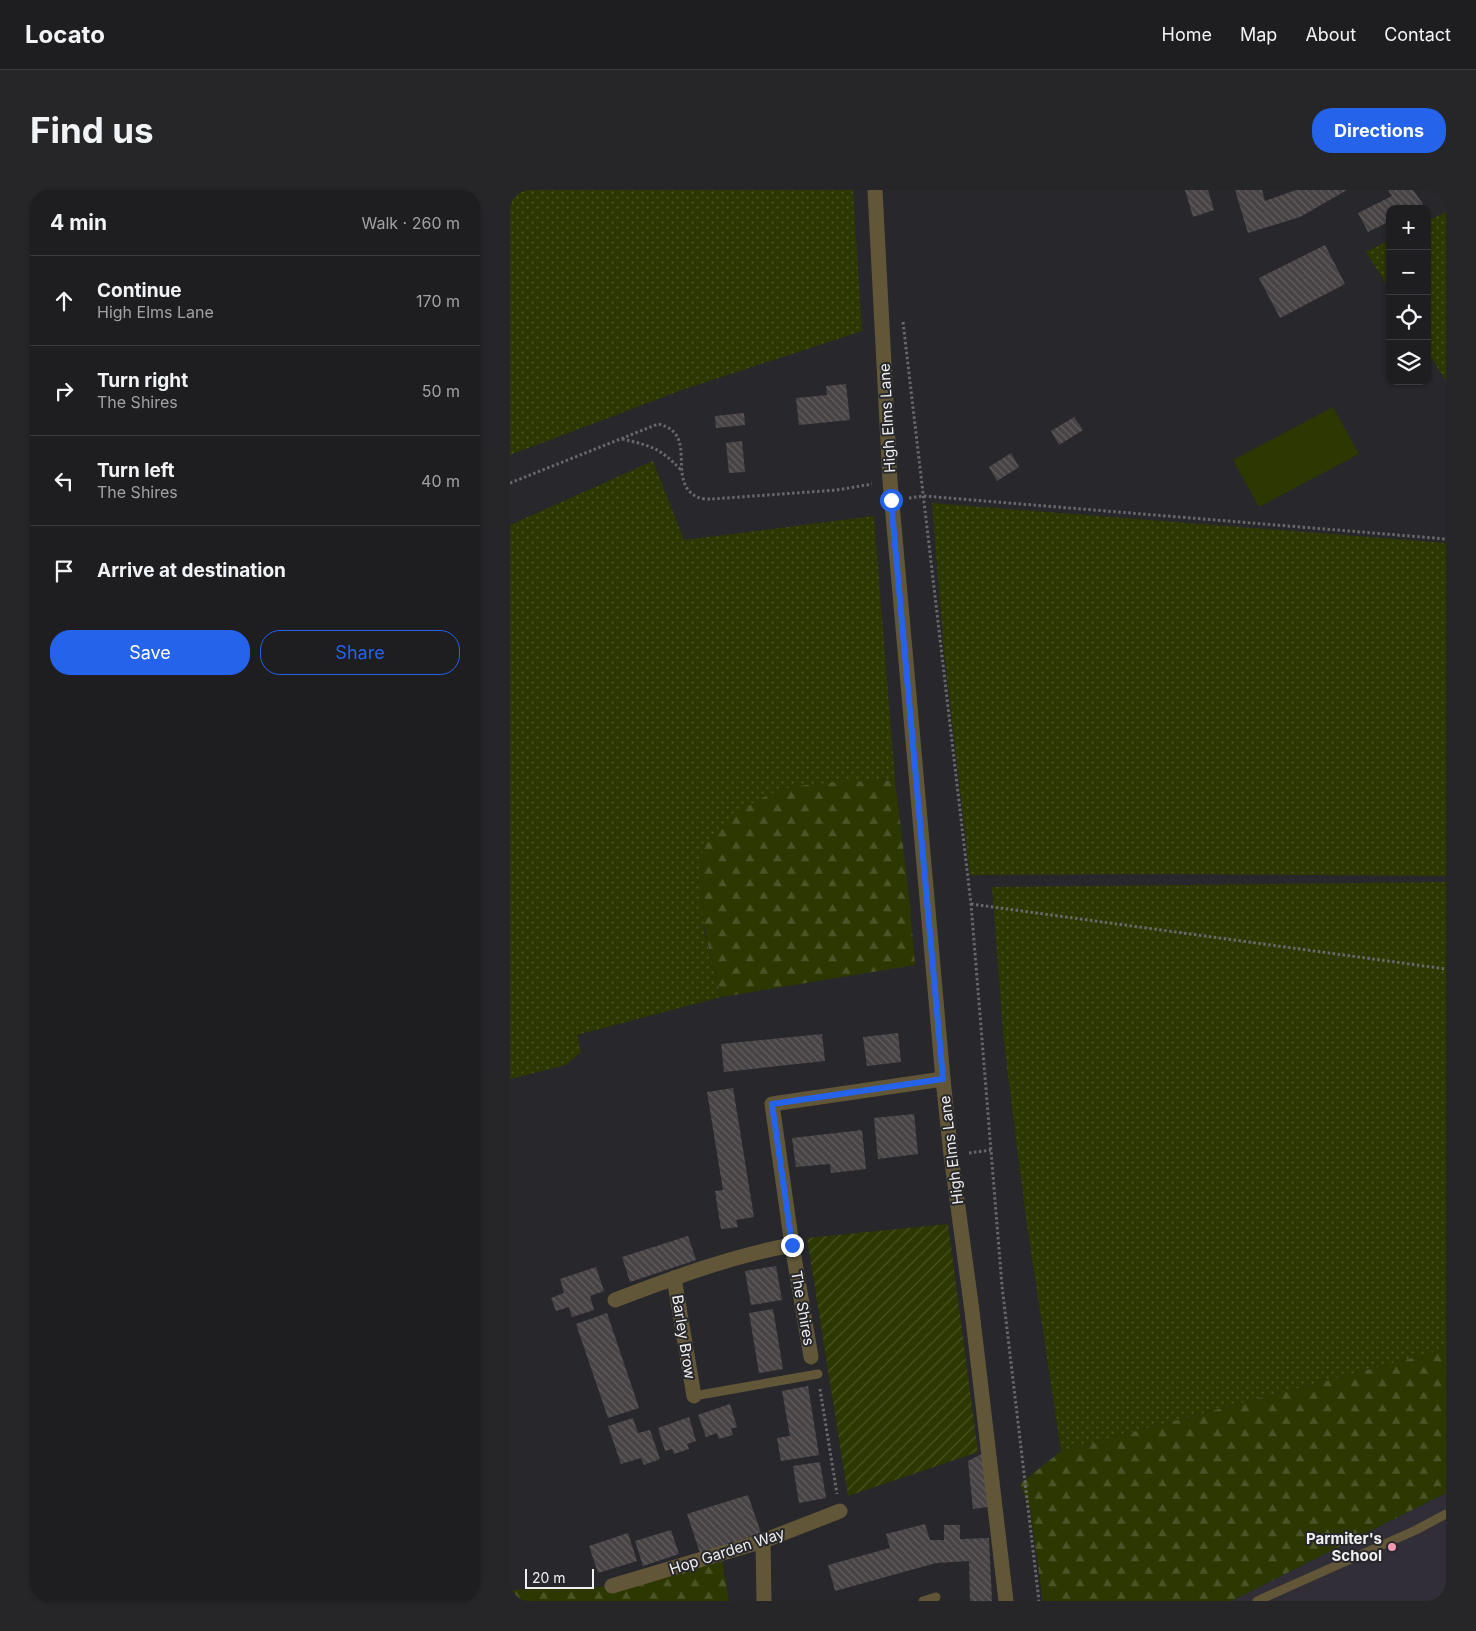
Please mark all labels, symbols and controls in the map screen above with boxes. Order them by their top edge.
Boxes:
text: Locato [25,20,105,49]
text: Home [1162,24,1212,45]
text: Map [1240,24,1277,45]
text: About [1305,24,1356,45]
text: Contact [1384,24,1451,45]
button: Directions [1312,108,1446,153]
text: Find us [30,109,154,151]
map controls [1386,205,1431,385]
button: + [1386,205,1431,250]
text: 4 min [50,210,107,235]
text: Walk · 260 m [362,213,460,233]
button: − [1386,250,1431,295]
text: Continue [97,279,182,302]
icon: ahead [50,287,78,315]
text: 170 m [416,291,460,311]
button: locate [1386,295,1431,340]
text: High Elms Lane [97,302,214,322]
button: layers [1386,340,1431,385]
street label: High Elms Lane [875,363,899,473]
text: Turn right [97,369,188,392]
icon: right [50,377,78,405]
text: 50 m [422,381,460,401]
text: The Shires [97,392,178,412]
text: Turn left [97,459,175,482]
icon: left [50,467,78,495]
text: 40 m [421,471,460,491]
text: The Shires [97,482,178,502]
route start [880,489,903,512]
icon: arrive [50,557,78,585]
text: Arrive at destination [97,559,286,582]
button: Save [50,630,250,675]
button: Share [260,630,460,675]
street label: High Elms Lane [935,1094,967,1206]
route end [781,1234,804,1257]
street label: The Shires [787,1269,819,1347]
street label: Barley Brow [668,1293,700,1381]
street label: Hop Garden Way [667,1523,788,1579]
place label: Parmiter's School [1306,1529,1382,1565]
marker: Parmiter's School [1386,1541,1398,1553]
scale bar [525,1566,594,1589]
text: 20 m [532,1569,566,1586]

